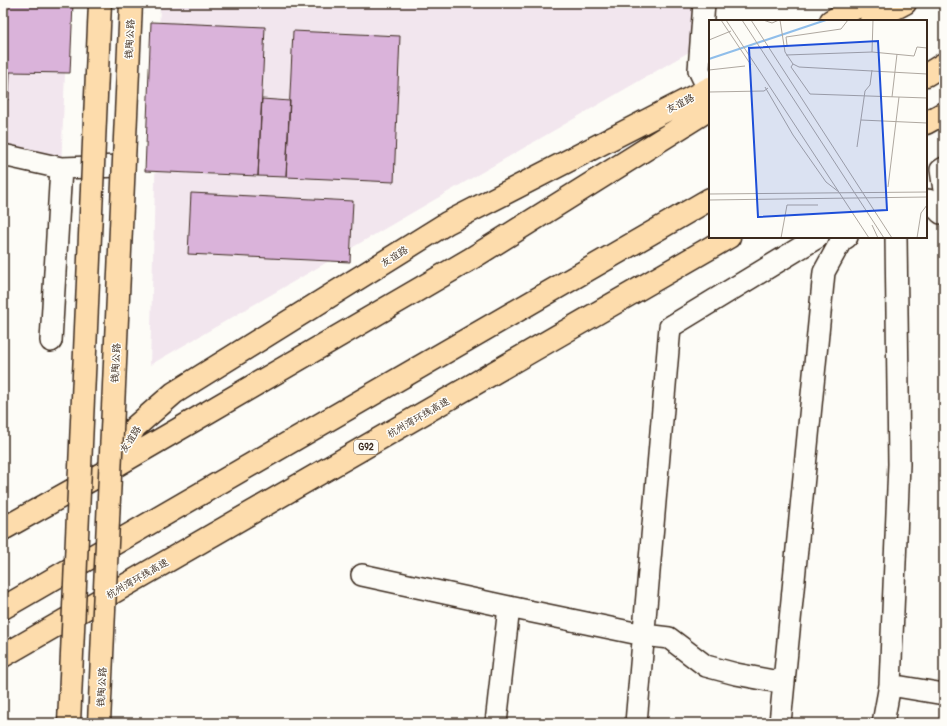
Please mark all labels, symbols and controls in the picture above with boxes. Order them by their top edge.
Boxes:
street label: 钱陶公路 [123,19,137,59]
inset map [709,20,927,238]
street label: 友谊路 [664,92,697,116]
street label: 友谊路 [379,244,410,270]
street label: 钱陶公路 [109,343,123,383]
street label: 杭州湾环线高速 [385,395,452,441]
street label: 友谊路 [118,424,144,455]
road number: G92 [354,440,378,454]
street label: 杭州湾环线高速 [104,556,171,602]
street label: 钱陶公路 [95,667,109,707]

